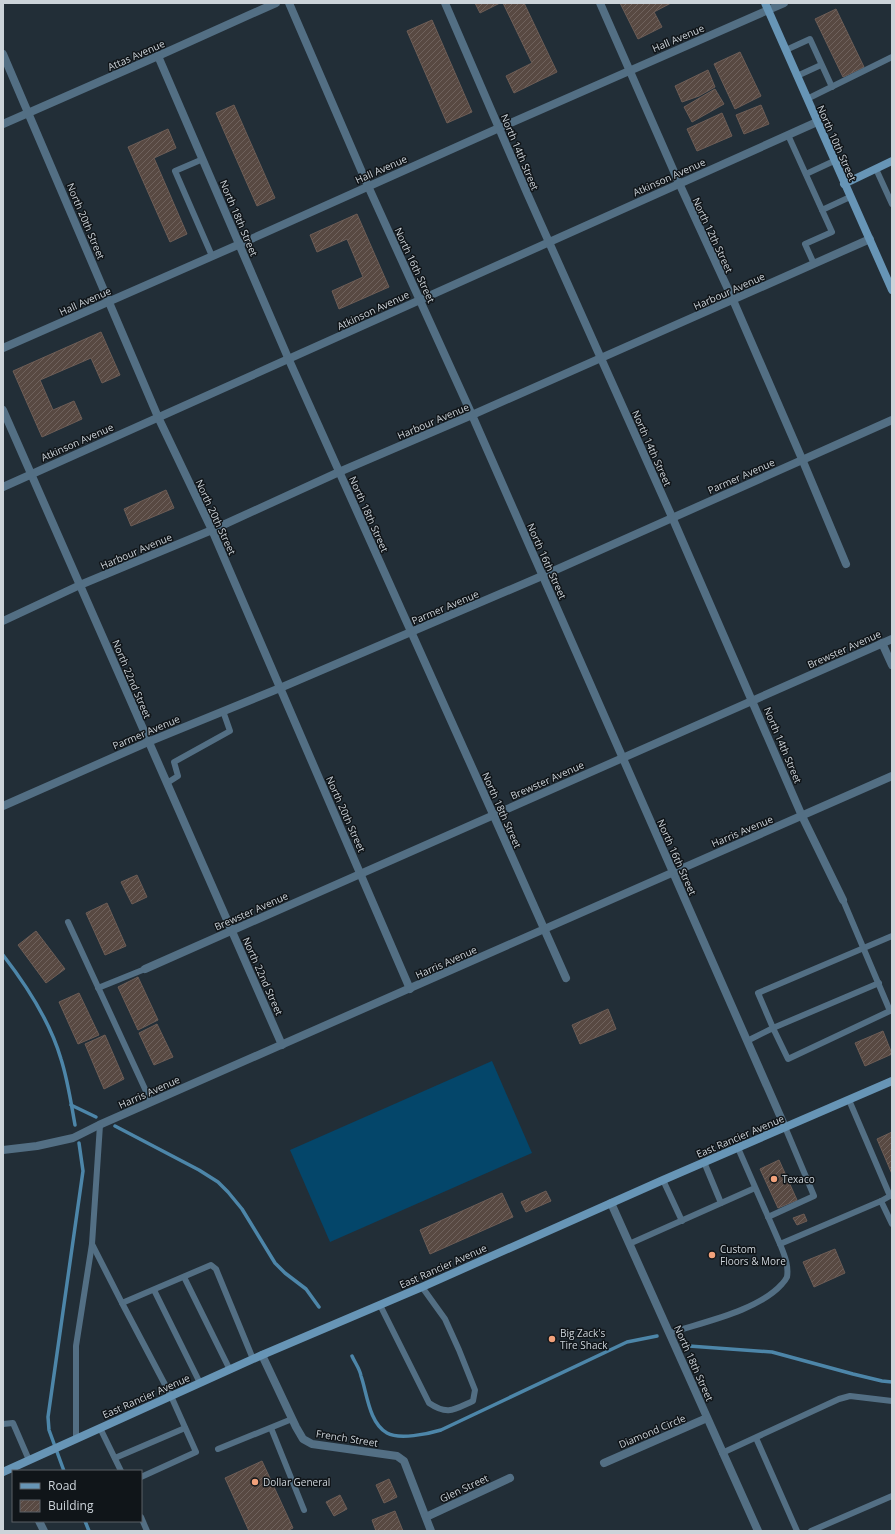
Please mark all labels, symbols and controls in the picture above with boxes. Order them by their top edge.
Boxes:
street label: Hall Avenue [650,21,707,55]
street label: Attas Avenue [105,36,167,74]
street label: North 10th Street [814,103,860,184]
street label: North 14th Street [498,112,543,193]
street label: Hall Avenue [353,151,409,187]
street label: Atkinson Avenue [630,155,708,199]
street label: North 18th Street [217,178,262,259]
street label: North 20th Street [64,181,109,262]
street label: North 12th Street [689,195,737,275]
street label: North 16th Street [391,225,439,305]
street label: Harbour Avenue [691,269,767,313]
street label: Hall Avenue [57,283,113,319]
street label: Atkinson Avenue [335,287,412,333]
street label: Harbour Avenue [395,399,471,442]
street label: North 14th Street [629,408,675,489]
street label: Atkinson Avenue [38,420,116,464]
street label: Parmer Avenue [705,455,777,497]
street label: North 18th Street [346,474,392,555]
street label: North 20th Street [192,477,240,557]
street label: North 16th Street [524,521,570,602]
street label: Harbour Avenue [98,529,174,572]
street label: Parmer Avenue [409,586,481,628]
street label: Brewster Avenue [805,626,883,672]
street label: North 22nd Street [109,638,155,721]
street label: North 14th Street [761,705,806,786]
street label: Parmer Avenue [110,711,182,753]
street label: Brewster Avenue [508,757,586,803]
street label: North 18th Street [479,770,525,851]
street label: North 20th Street [323,774,369,855]
street label: Harris Avenue [709,812,775,850]
street label: North 16th Street [654,817,700,898]
street label: Brewster Avenue [212,888,290,934]
street label: North 22nd Street [239,935,287,1018]
street label: Harris Avenue [413,942,479,982]
street label: Harris Avenue [116,1072,182,1112]
street label: East Rancier Avenue [694,1111,786,1161]
place label: Texaco [782,1172,815,1186]
marker: Texaco [769,1174,779,1184]
street label: East Rancier Avenue [397,1240,489,1292]
place label: Custom Floors & More [720,1242,786,1268]
marker: Custom Floors & More [707,1250,717,1260]
street label: North 18th Street [671,1323,717,1404]
place label: Big Zack's Tire Shack [560,1326,608,1352]
marker: Big Zack's Tire Shack [547,1334,557,1344]
street label: East Rancier Avenue [100,1370,192,1422]
street label: Diamond Circle [616,1410,688,1451]
street label: French Street [315,1426,379,1450]
legend [12,1470,142,1522]
street label: Glen Street [437,1470,491,1505]
place label: Dollar General [263,1475,330,1489]
text: Road [48,1477,77,1494]
marker: Dollar General [250,1477,260,1487]
text: Building [48,1497,94,1514]

